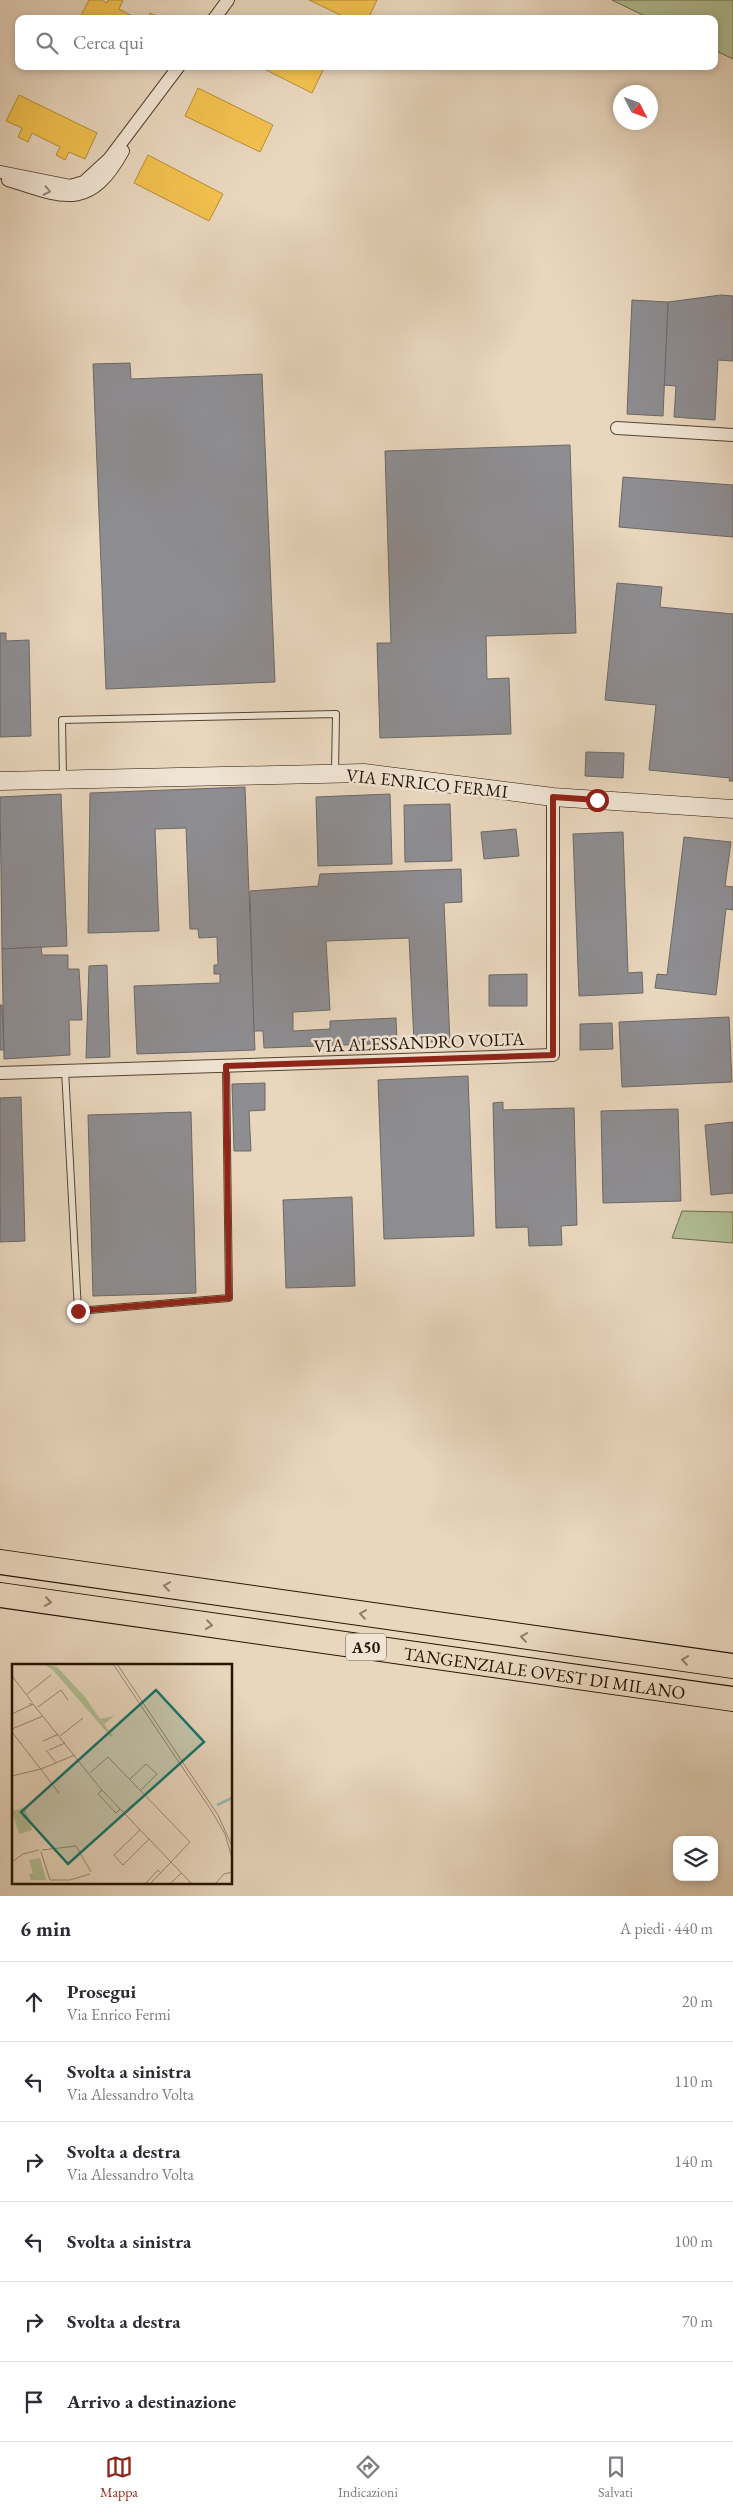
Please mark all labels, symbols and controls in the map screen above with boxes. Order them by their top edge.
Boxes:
search box [15,15,718,70]
icon: search [33,29,61,57]
text: Cerca qui [73,30,144,55]
north arrow [613,85,658,130]
one-way arrow [42,186,51,196]
street label: VIA ENRICO FERMI [345,763,509,803]
route start [586,789,609,812]
street label: VIA ALESSANDRO VOLTA [313,1027,525,1057]
route end [67,1300,90,1323]
one-way arrow [163,1581,171,1592]
one-way arrow [45,1596,53,1607]
one-way arrow [359,1609,367,1620]
one-way arrow [205,1619,213,1629]
one-way arrow [520,1632,528,1643]
road number: A50 [346,1634,386,1660]
street label: TANGENZIALE OVEST DI MILANO [402,1641,687,1704]
one-way arrow [680,1655,689,1665]
inset map [12,1664,232,1884]
map controls [673,1836,718,1881]
button: layers [673,1836,718,1881]
text: 6 min [20,1915,71,1942]
text: A piedi · 440 m [620,1918,713,1939]
text: Prosegui [67,1979,136,2004]
icon: ahead [20,1988,48,2016]
text: 20 m [682,1991,713,2012]
text: Via Enrico Fermi [67,2004,171,2025]
text: Svolta a sinistra [67,2059,191,2084]
icon: left [20,2068,48,2096]
text: 110 m [674,2071,713,2092]
text: Via Alessandro Volta [67,2084,194,2105]
text: Svolta a destra [67,2139,181,2164]
icon: right [20,2148,48,2176]
text: 140 m [674,2151,713,2172]
text: Via Alessandro Volta [67,2164,194,2185]
icon: left [20,2228,48,2256]
text: Svolta a sinistra [67,2229,191,2254]
text: 100 m [674,2231,713,2252]
icon: right [20,2308,48,2336]
text: Svolta a destra [67,2309,181,2334]
text: 70 m [682,2311,713,2332]
icon: arrive [20,2388,48,2416]
text: Arrivo a destinazione [67,2389,236,2414]
tab: Mappa [100,2453,138,2501]
tab: Indicazioni [338,2453,398,2501]
tab: Salvati [598,2453,633,2501]

